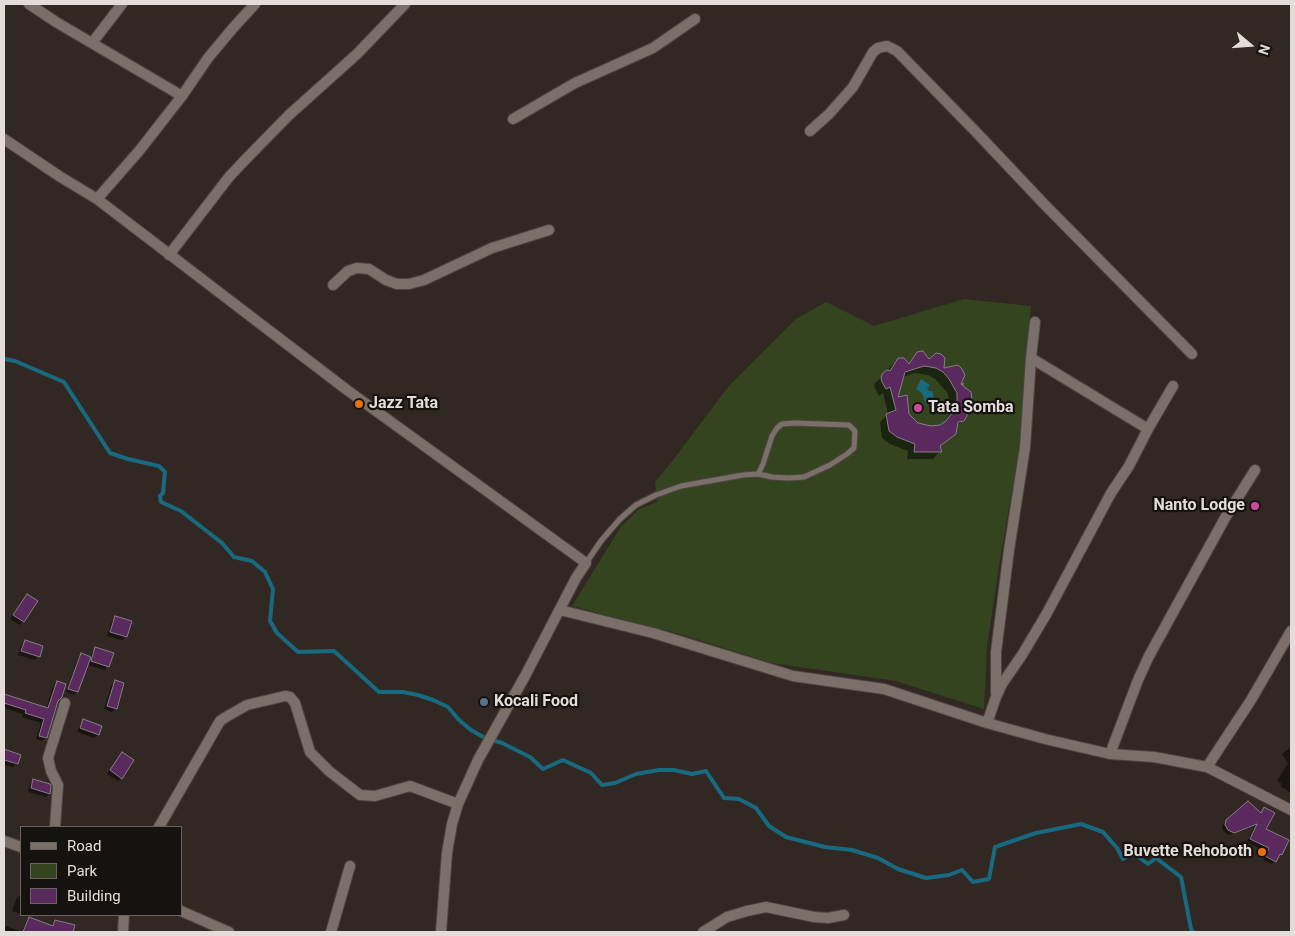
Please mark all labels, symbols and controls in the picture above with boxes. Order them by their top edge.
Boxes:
north arrow [1225,20,1275,70]
text: N [1255,42,1273,57]
place label: Jazz Tata [369,394,438,414]
marker: Jazz Tata [353,398,365,410]
place label: Tata Somba [928,398,1014,418]
marker: Tata Somba [912,402,924,414]
place label: Nanto Lodge [1153,496,1245,516]
marker: Nanto Lodge [1249,500,1261,512]
place label: Kocali Food [494,692,578,712]
marker: Kocali Food [478,696,490,708]
legend [20,826,182,916]
text: Road [67,837,101,855]
place label: Buvette Rehoboth [1123,842,1252,862]
marker: Buvette Rehoboth [1256,846,1268,858]
text: Park [67,862,97,880]
text: Building [67,887,121,905]

